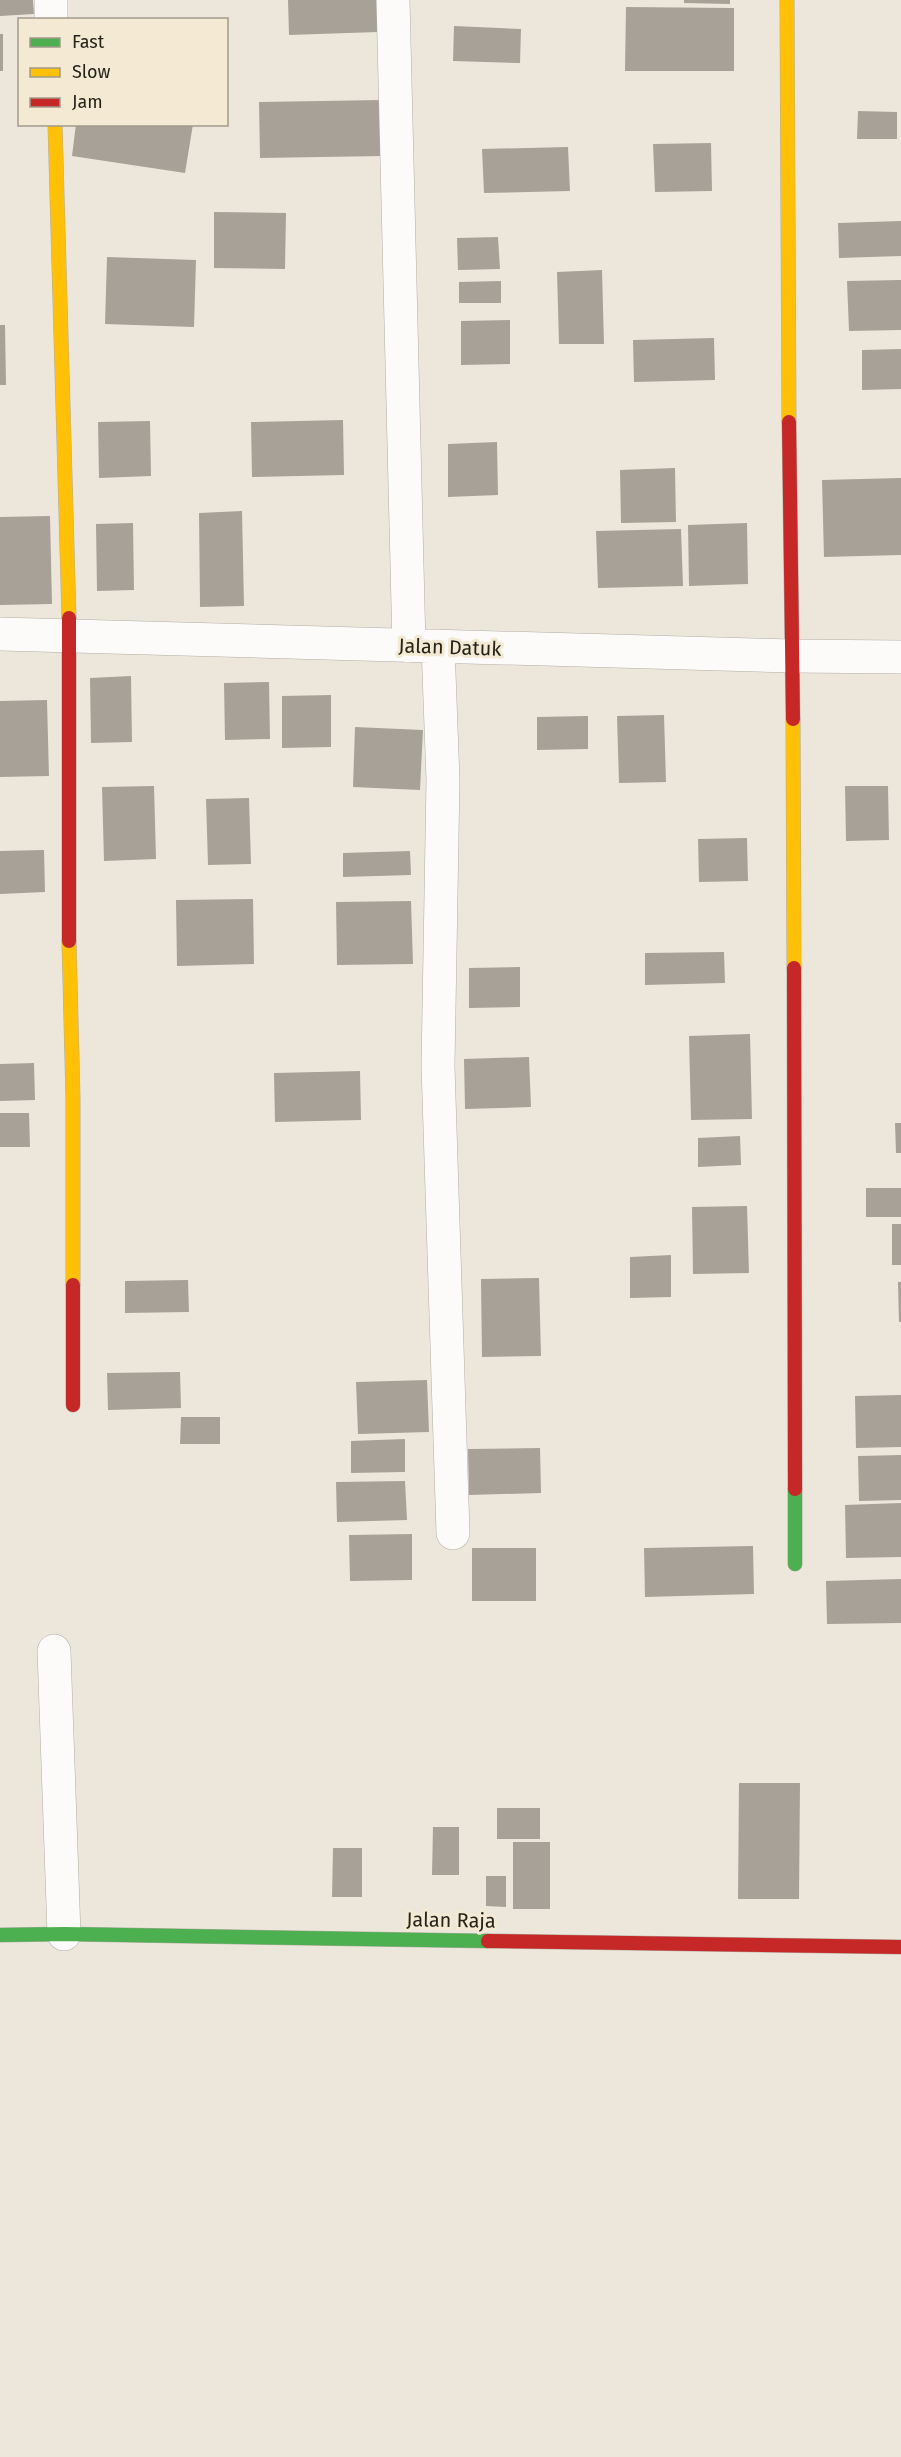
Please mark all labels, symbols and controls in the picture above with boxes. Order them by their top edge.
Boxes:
legend [18,18,228,126]
text: Fast [72,31,105,53]
text: Slow [72,61,111,83]
text: Jam [72,91,103,113]
street label: Jalan Datuk [398,633,503,661]
street label: Jalan Raja [406,1907,496,1933]

